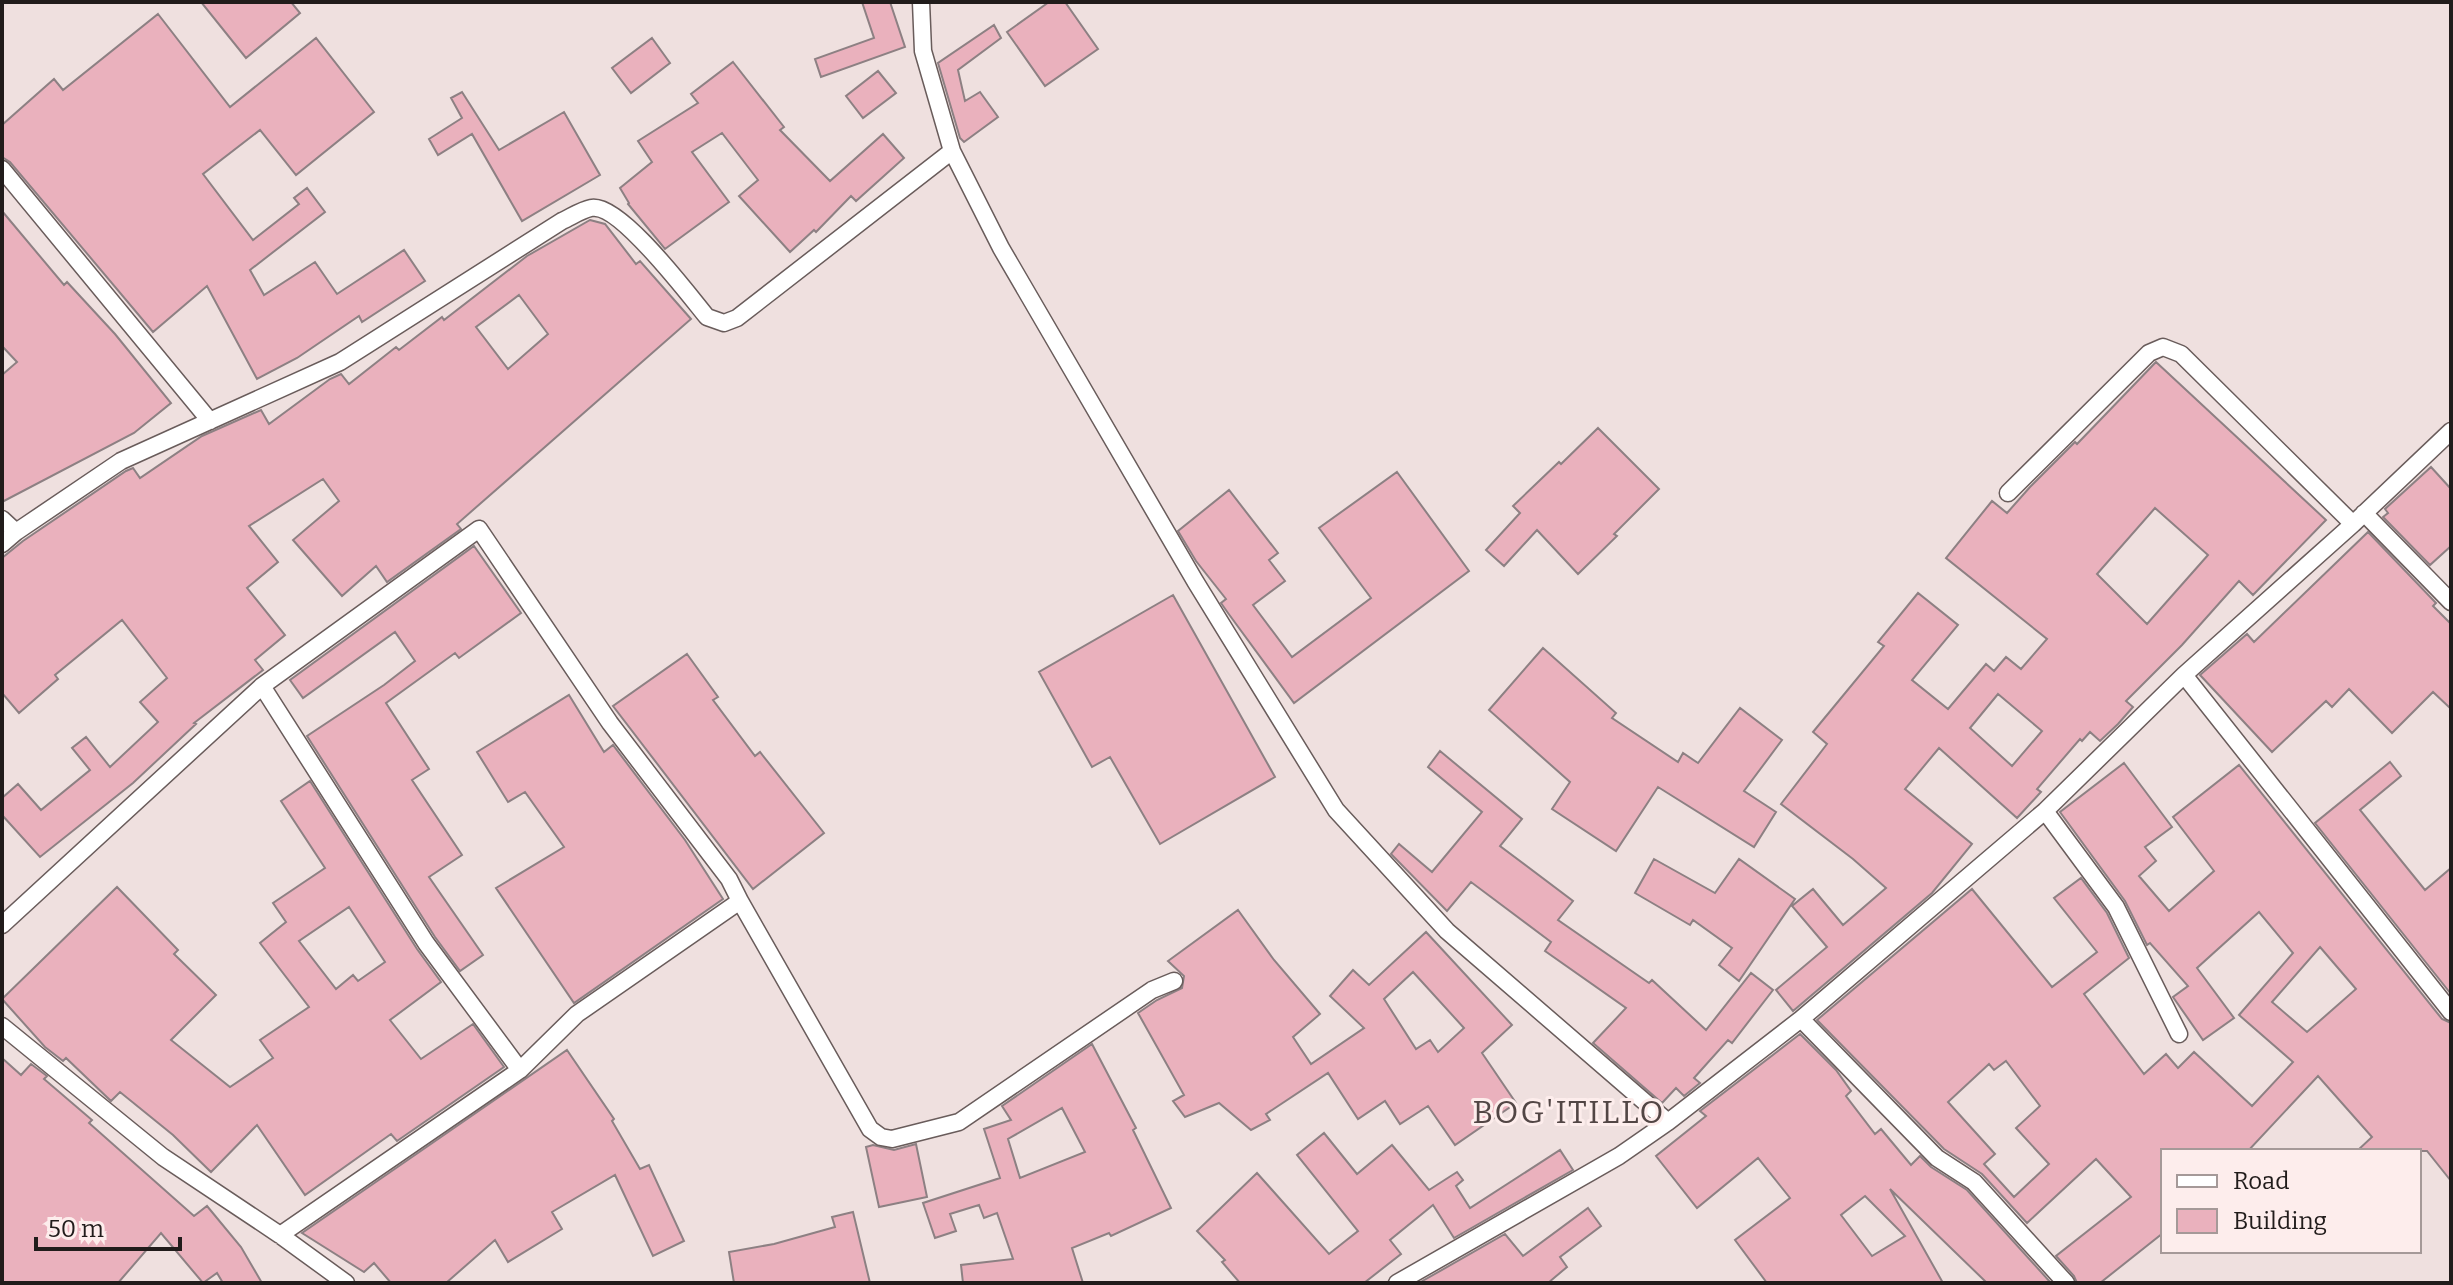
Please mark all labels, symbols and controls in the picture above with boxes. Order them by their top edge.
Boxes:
district label: BOG'ITILLO [1473,1093,1665,1131]
legend [2161,1149,2421,1253]
text: Road [2233,1167,2289,1195]
scale bar [36,1201,180,1251]
text: Building [2233,1207,2327,1235]
text: 50 m [48,1215,104,1243]

